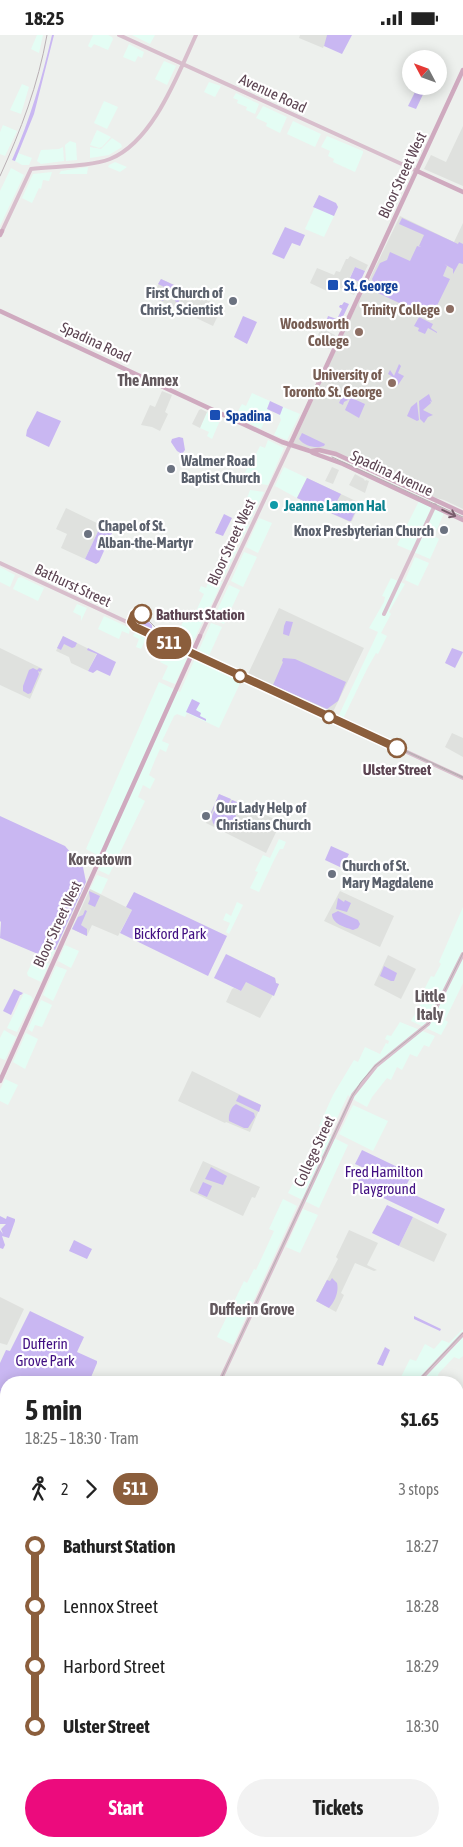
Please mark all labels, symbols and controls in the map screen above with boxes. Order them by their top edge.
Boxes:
text: 18:25 [25,7,64,29]
north arrow [402,50,448,95]
map controls [402,50,447,95]
street label: Avenue Road [237,70,309,116]
street label: Bloor Street West [375,129,429,221]
place label: St. George [344,277,398,294]
marker: St. George [326,278,340,292]
place label: First Church of Christ, Scientist [140,284,224,318]
marker: First Church of Christ, Scientist [227,295,239,307]
place label: Trinity College [362,301,440,318]
marker: Trinity College [444,303,456,315]
place label: Woodsworth College [279,315,349,349]
street label: Spadina Road [58,318,134,366]
marker: Woodsworth College [353,326,365,338]
place label: University of Toronto St. George [283,366,383,400]
district label: The Annex [118,371,179,389]
marker: University of Toronto St. George [386,377,398,389]
place label: Spadina [226,407,271,424]
marker: Spadina [208,408,222,422]
street label: Spadina Avenue [348,447,436,500]
place label: Walmer Road Baptist Church [180,452,260,486]
marker: Walmer Road Baptist Church [165,463,177,475]
street label: Bloor Street West [204,496,258,588]
place label: Jeanne Lamon Hal [283,497,387,514]
marker: Jeanne Lamon Hal [268,499,280,511]
one-way arrow [441,509,456,519]
place label: Chapel of St. Alban-the-Martyr [97,517,193,551]
place label: Knox Presbyterian Church [294,522,434,539]
marker: Knox Presbyterian Church [438,524,450,536]
marker: Chapel of St. Alban-the-Martyr [82,528,94,540]
street label: Bathurst Street [32,560,114,610]
marker: Bathurst Station [132,604,152,624]
place label: Bathurst Station [156,606,245,623]
line badge: 511 [140,627,198,659]
text: 511 [156,632,182,653]
unlabelled marker [233,669,247,683]
unlabelled marker [322,710,336,724]
marker: Ulster Street [387,738,407,758]
place label: Ulster Street [363,761,432,778]
place label: Our Lady Help of Christians Church [216,799,311,833]
marker: Our Lady Help of Christians Church [200,810,212,822]
district label: Koreatown [68,850,132,868]
place label: Church of St. Mary Magdalene [342,857,434,891]
marker: Church of St. Mary Magdalene [326,868,338,880]
street label: Bloor Street West [30,878,84,970]
park label: Bickford Park [134,925,207,942]
district label: Little Italy [415,987,445,1023]
street label: College Street [290,1113,338,1189]
park label: Fred Hamilton Playground [345,1163,423,1197]
district label: Dufferin Grove [209,1300,295,1318]
park label: Dufferin Grove Park [15,1335,75,1369]
text: 5 min [25,1394,82,1426]
text: $1.65 [401,1408,439,1430]
text: 18:25 – 18:30 · Tram [25,1429,139,1447]
icon: walk [25,1475,53,1503]
icon: forward [77,1475,105,1503]
text: 511 [123,1478,148,1499]
text: 2 [61,1480,69,1498]
text: 3 stops [398,1480,439,1498]
text: Bathurst Station [63,1535,175,1557]
text: 18:27 [406,1537,439,1555]
text: Lennox Street [63,1595,158,1617]
text: 18:28 [406,1597,439,1615]
text: Harbord Street [63,1655,165,1677]
text: 18:29 [406,1657,439,1675]
text: Ulster Street [63,1715,150,1737]
text: 18:30 [406,1717,439,1735]
button: Start [25,1779,227,1837]
button: Tickets [237,1779,439,1837]

